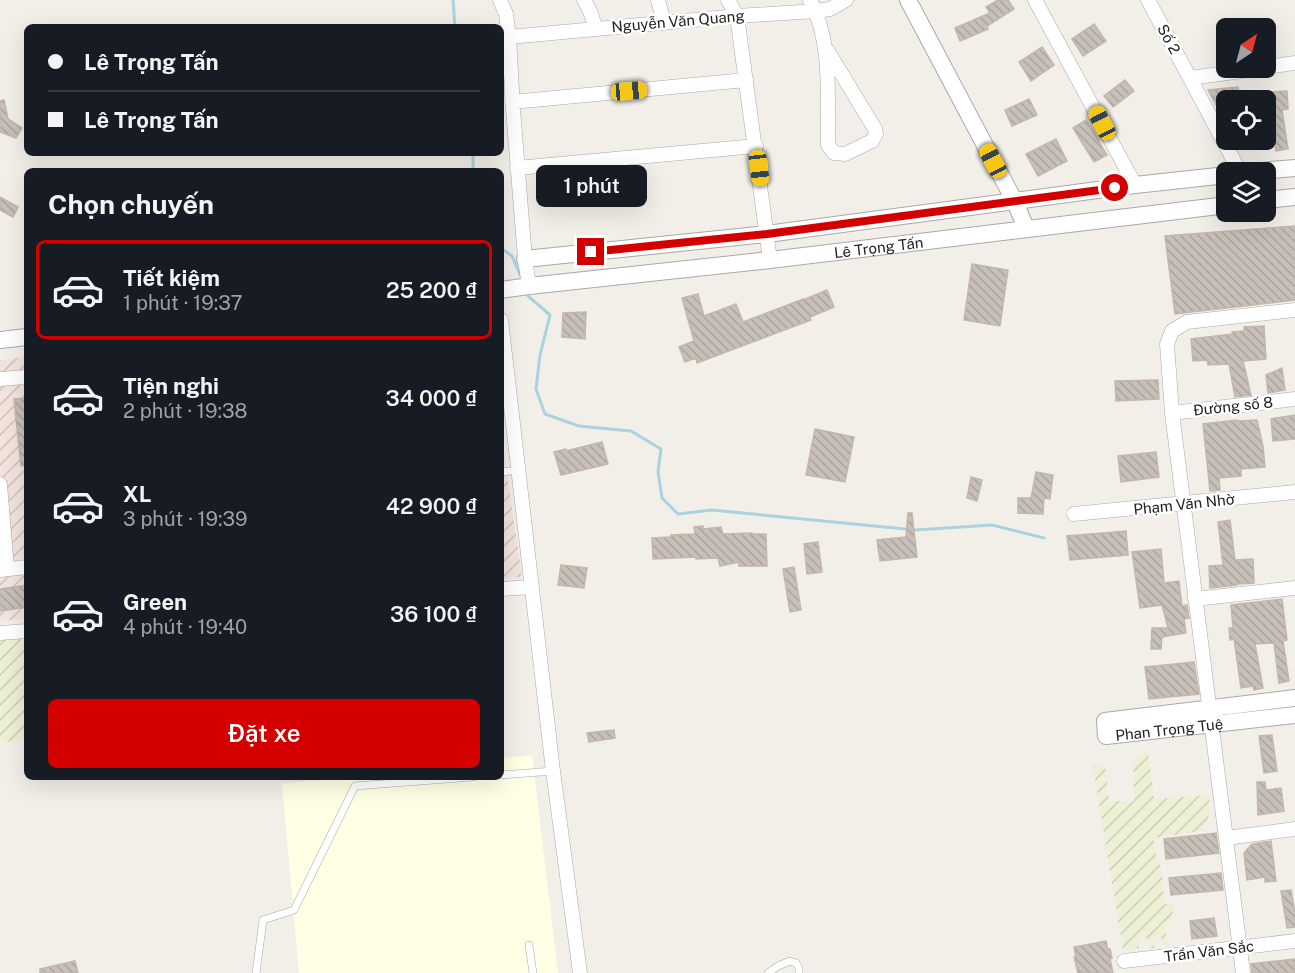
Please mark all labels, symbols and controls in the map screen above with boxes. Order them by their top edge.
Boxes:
street label: Nguyễn Văn Quang [611,7,745,35]
north arrow [1216,18,1276,78]
map controls [1216,18,1276,222]
street label: Số 2 [1154,21,1184,57]
text: Lê Trọng Tấn [84,49,219,75]
car [610,80,648,102]
button: locate [1216,90,1276,150]
car [1086,103,1118,143]
text: Lê Trọng Tấn [84,107,219,133]
car [977,141,1009,181]
car [748,149,770,187]
button: layers [1216,162,1276,222]
callout: 1 phút [536,165,646,207]
text: 1 phút [563,174,620,198]
route start [1101,174,1128,201]
text: Chọn chuyến [48,188,214,220]
street label: Lê Trọng Tấn [833,233,924,261]
route end [577,238,604,265]
icon: car [51,263,105,317]
text: Tiết kiệm [123,265,220,291]
text: 25 200 ₫ [386,277,477,303]
text: 1 phút · 19:37 [123,291,242,315]
icon: car [51,371,105,425]
text: Tiện nghi [123,373,219,399]
text: 34 000 ₫ [385,385,477,411]
street label: Đường số 8 [1192,393,1274,419]
text: 2 phút · 19:38 [123,399,247,423]
icon: car [51,479,105,533]
text: XL [123,481,151,507]
street label: Phạm Văn Nhờ [1133,490,1235,518]
text: 42 900 ₫ [386,493,477,519]
text: 3 phút · 19:39 [123,507,248,531]
icon: car [51,587,105,641]
text: Green [123,589,187,615]
text: 36 100 ₫ [390,601,477,627]
text: 4 phút · 19:40 [123,615,247,639]
button: Đặt xe [48,699,480,768]
street label: Phan Trọng Tuệ [1114,715,1224,743]
street label: Trần Văn Sắc [1163,937,1255,965]

